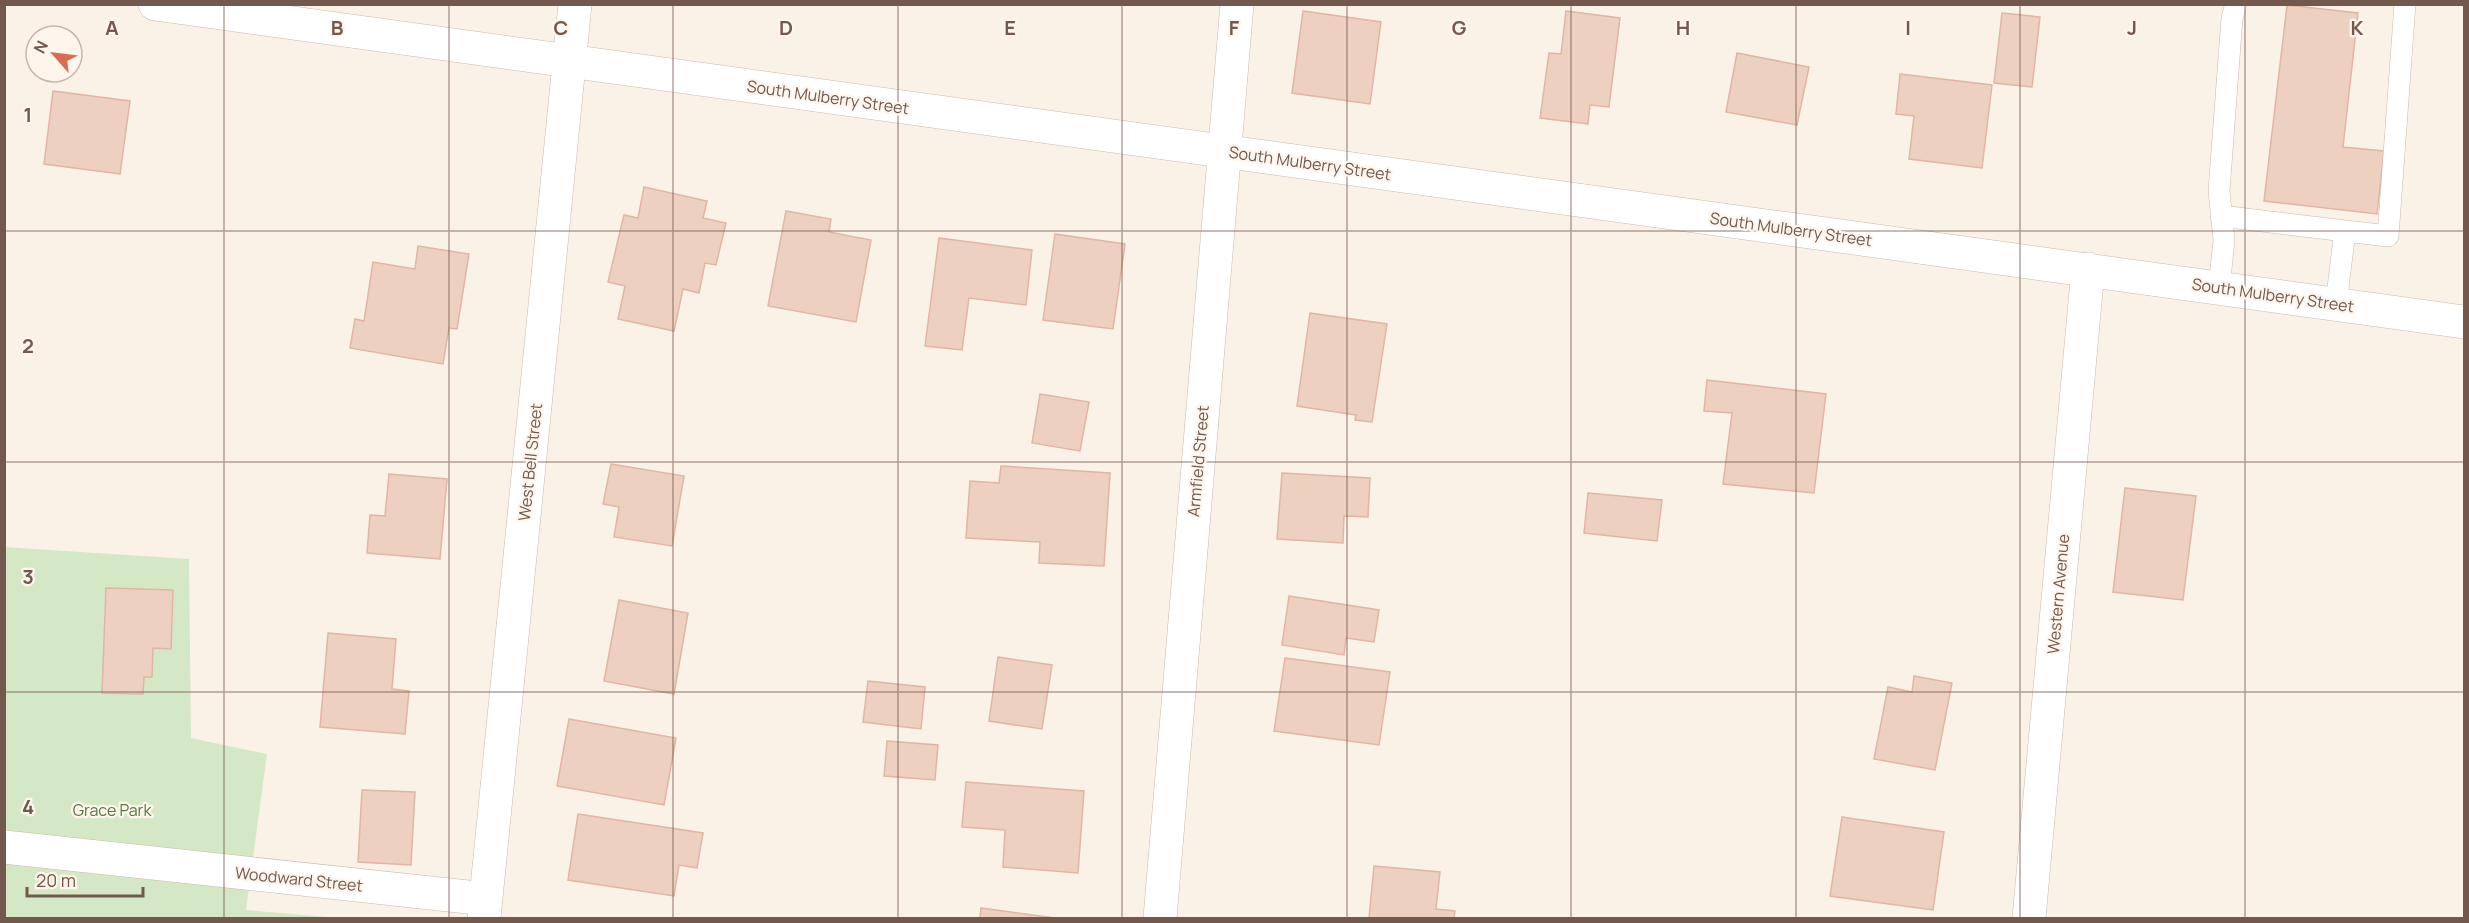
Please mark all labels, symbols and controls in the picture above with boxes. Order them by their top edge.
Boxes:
text: A [105,14,119,41]
text: B [331,14,344,41]
text: C [554,14,568,41]
text: D [779,14,793,41]
text: E [1004,14,1016,41]
text: F [1229,14,1240,41]
text: G [1452,14,1467,41]
text: H [1676,14,1690,41]
text: I [1905,14,1911,41]
text: J [2127,14,2137,41]
text: K [2351,14,2364,41]
north arrow [24,24,84,84]
text: N [28,37,53,57]
street label: South Mulberry Street [746,75,910,119]
text: 1 [24,101,32,128]
street label: South Mulberry Street [1228,141,1392,185]
street label: South Mulberry Street [1709,207,1873,251]
street label: South Mulberry Street [2191,273,2355,317]
text: 2 [22,332,34,359]
street label: West Bell Street [513,402,547,522]
street label: Armfield Street [1182,404,1214,518]
street label: Western Avenue [2042,533,2074,655]
text: 3 [22,563,34,590]
text: 4 [22,793,34,820]
park label: Grace Park [73,799,152,821]
scale bar [27,860,142,898]
street label: Woodward Street [234,861,364,897]
text: 20 m [36,868,76,892]

